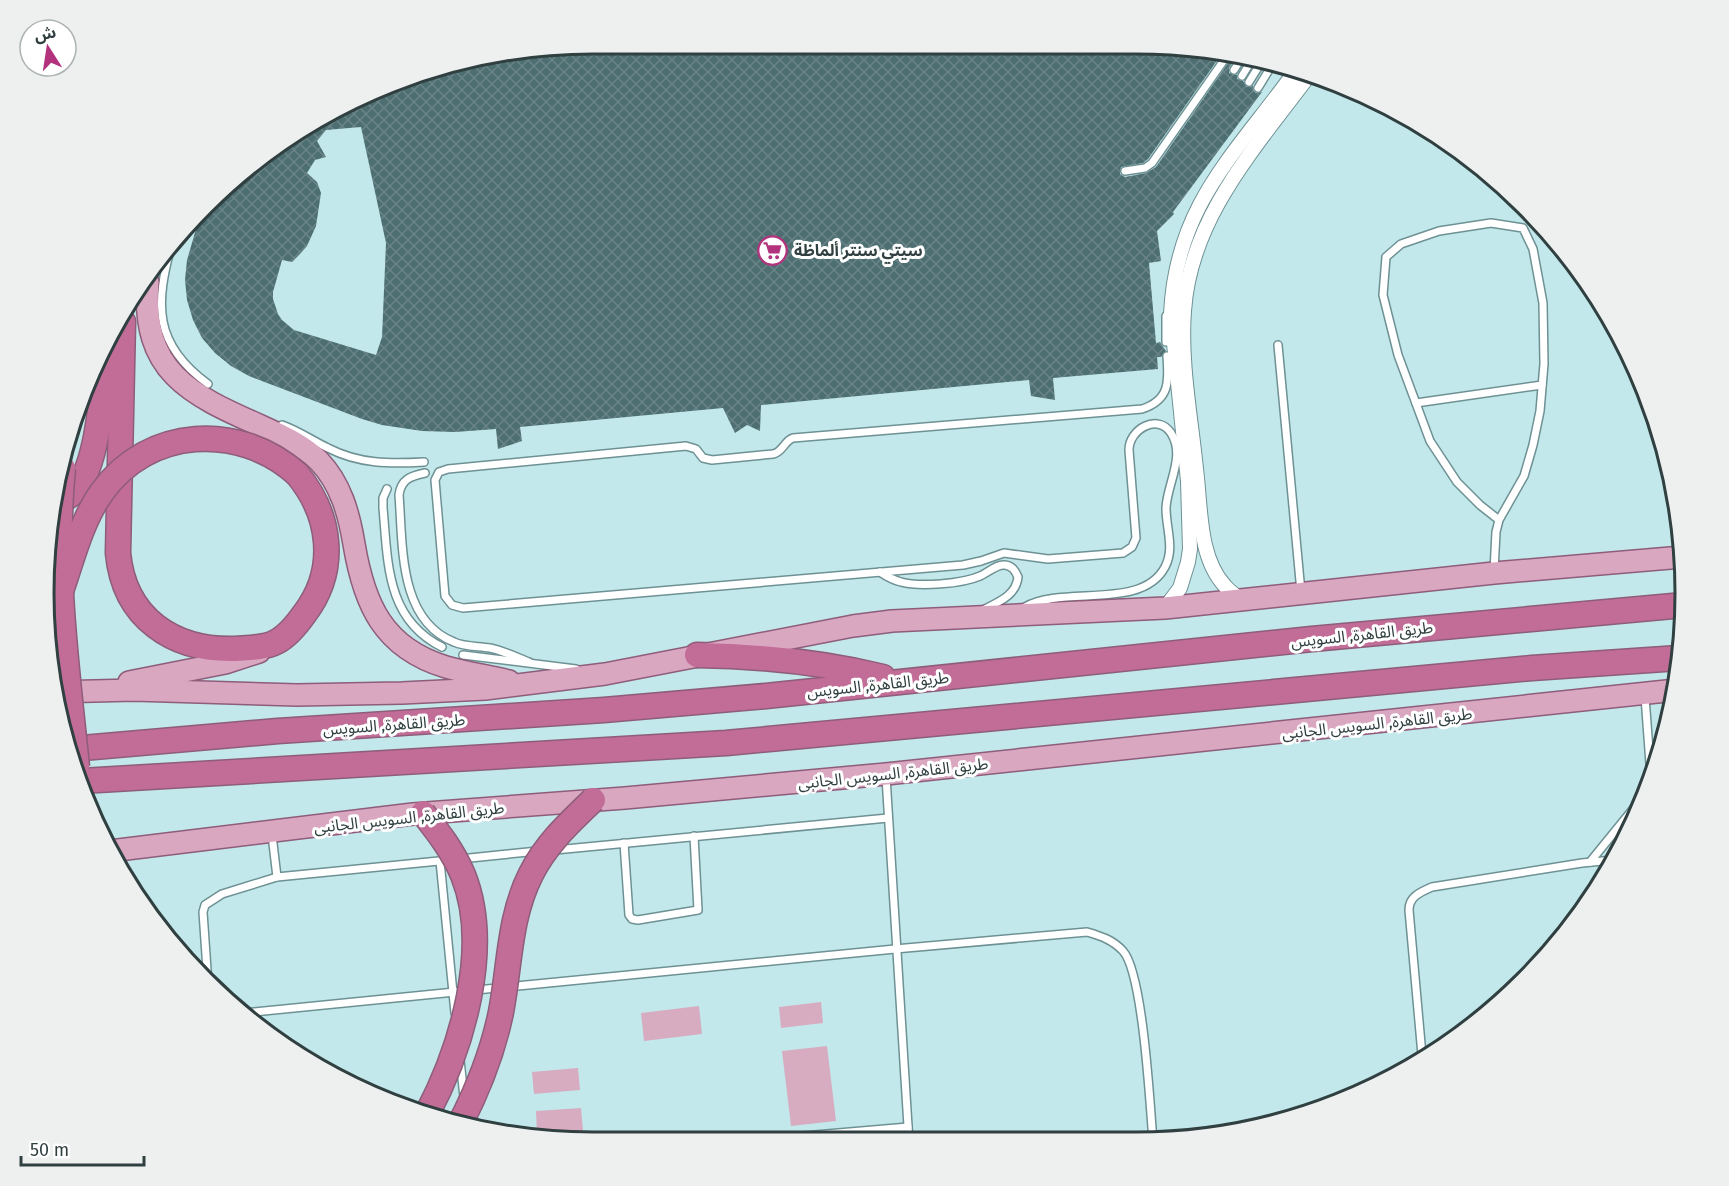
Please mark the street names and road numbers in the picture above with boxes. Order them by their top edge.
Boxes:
street label: طريق القاهرة, السويس [1290,618,1434,652]
street label: طريق القاهرة, السويس [806,668,950,702]
street label: طريق القاهرة, السويس الجانبى [1281,704,1474,744]
street label: طريق القاهرة, السويس [322,710,466,740]
street label: طريق القاهرة, السويس الجانبى [797,754,990,794]
street label: طريق القاهرة, السويس الجانبى [313,798,506,838]

